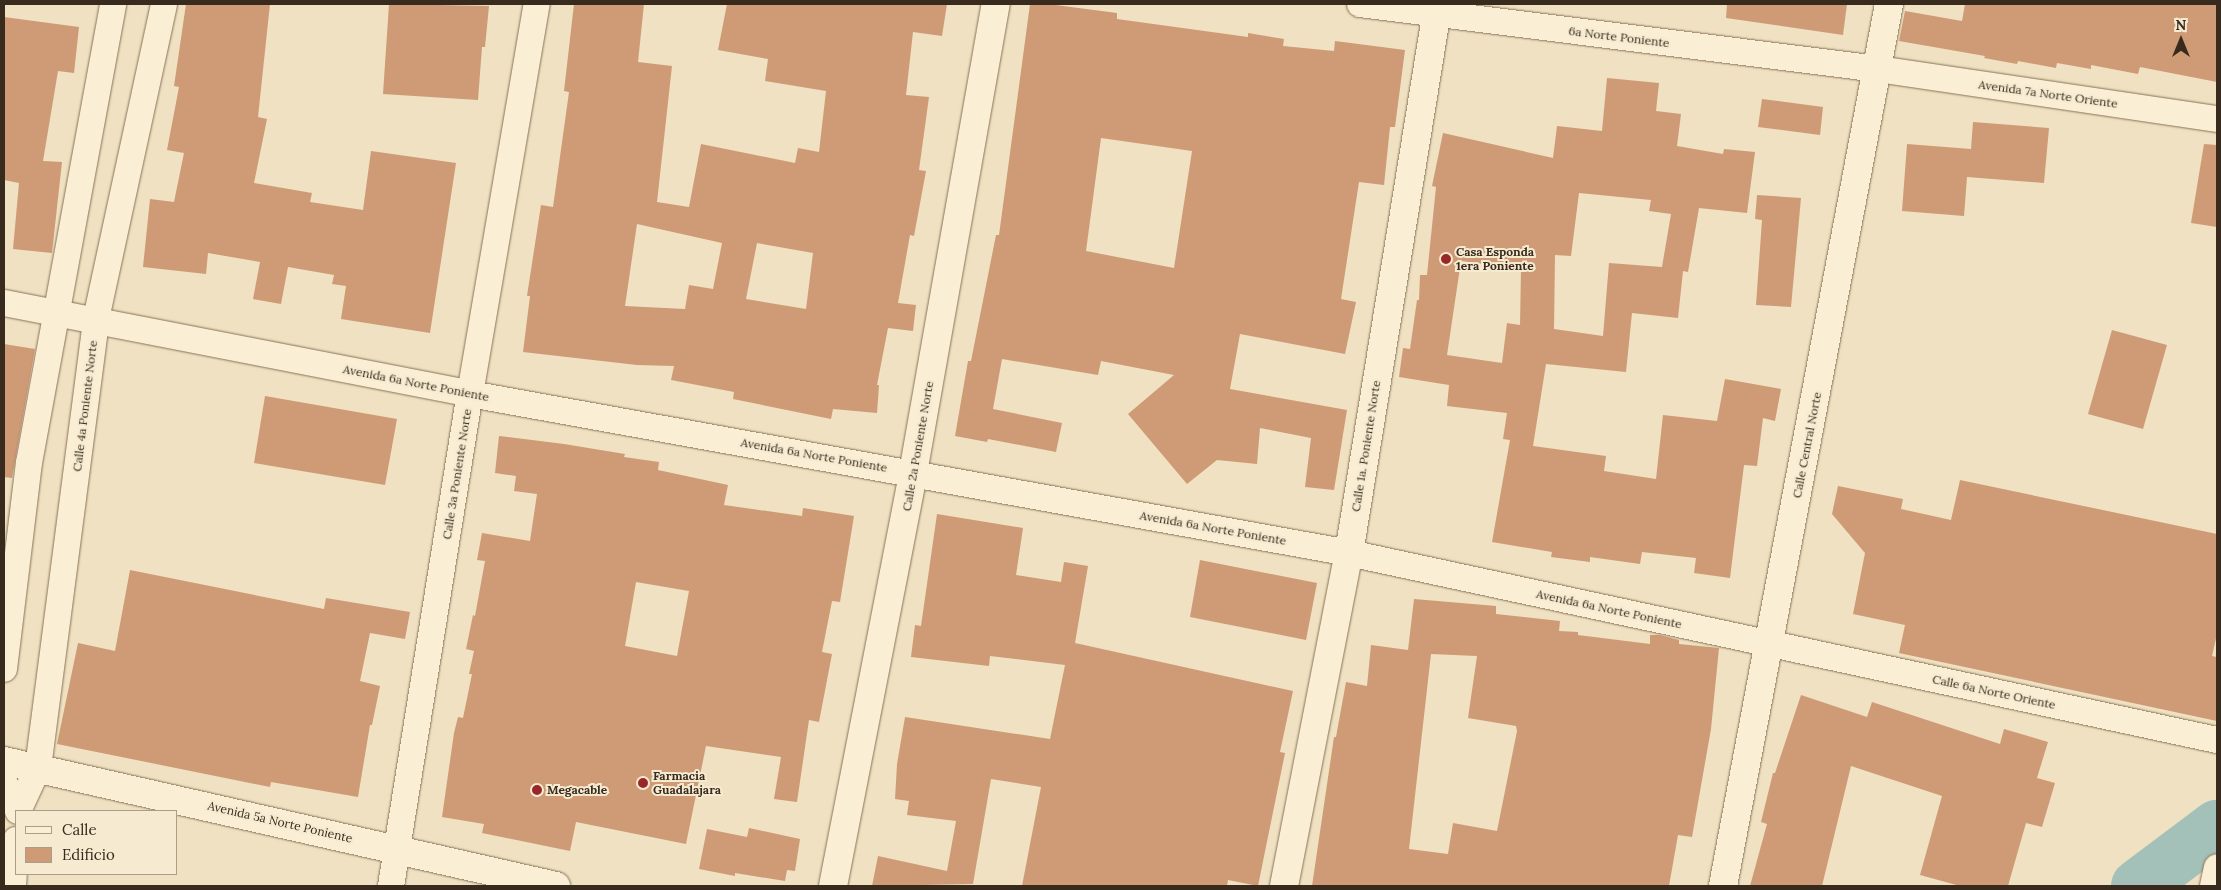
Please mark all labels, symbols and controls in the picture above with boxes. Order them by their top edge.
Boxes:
north arrow [2156,15,2206,65]
text: N [2176,16,2186,34]
street label: 6a Norte Poniente [1568,24,1670,50]
street label: Avenida 7a Norte Oriente [1977,77,2119,111]
place label: Casa Esponda 1era Poniente [1456,245,1534,273]
marker: Casa Esponda 1era Poniente [1440,253,1452,265]
street label: Calle 4a Poniente Norte [70,340,100,472]
street label: Avenida 6a Norte Poniente [342,362,490,404]
street label: Calle 1a. Poniente Norte [1349,379,1383,513]
street label: Calle 2a Poniente Norte [899,380,937,512]
street label: Calle Central Norte [1790,391,1824,499]
street label: Calle 3a Poniente Norte [440,408,474,540]
street label: Avenida 6a Norte Poniente [740,435,888,475]
street label: Avenida 6a Norte Poniente [1139,508,1287,548]
street label: Avenida 6a Norte Poniente [1535,587,1683,631]
street label: Calle 6a Norte Oriente [1931,672,2057,712]
place label: Farmacia Guadalajara [653,769,721,797]
marker: Farmacia Guadalajara [637,777,649,789]
place label: Megacable [547,783,607,797]
marker: Megacable [531,784,543,796]
street label: Avenida 5a Norte Poniente [206,798,354,846]
legend [15,810,178,875]
text: Calle [62,820,97,839]
text: Edificio [62,845,115,864]

